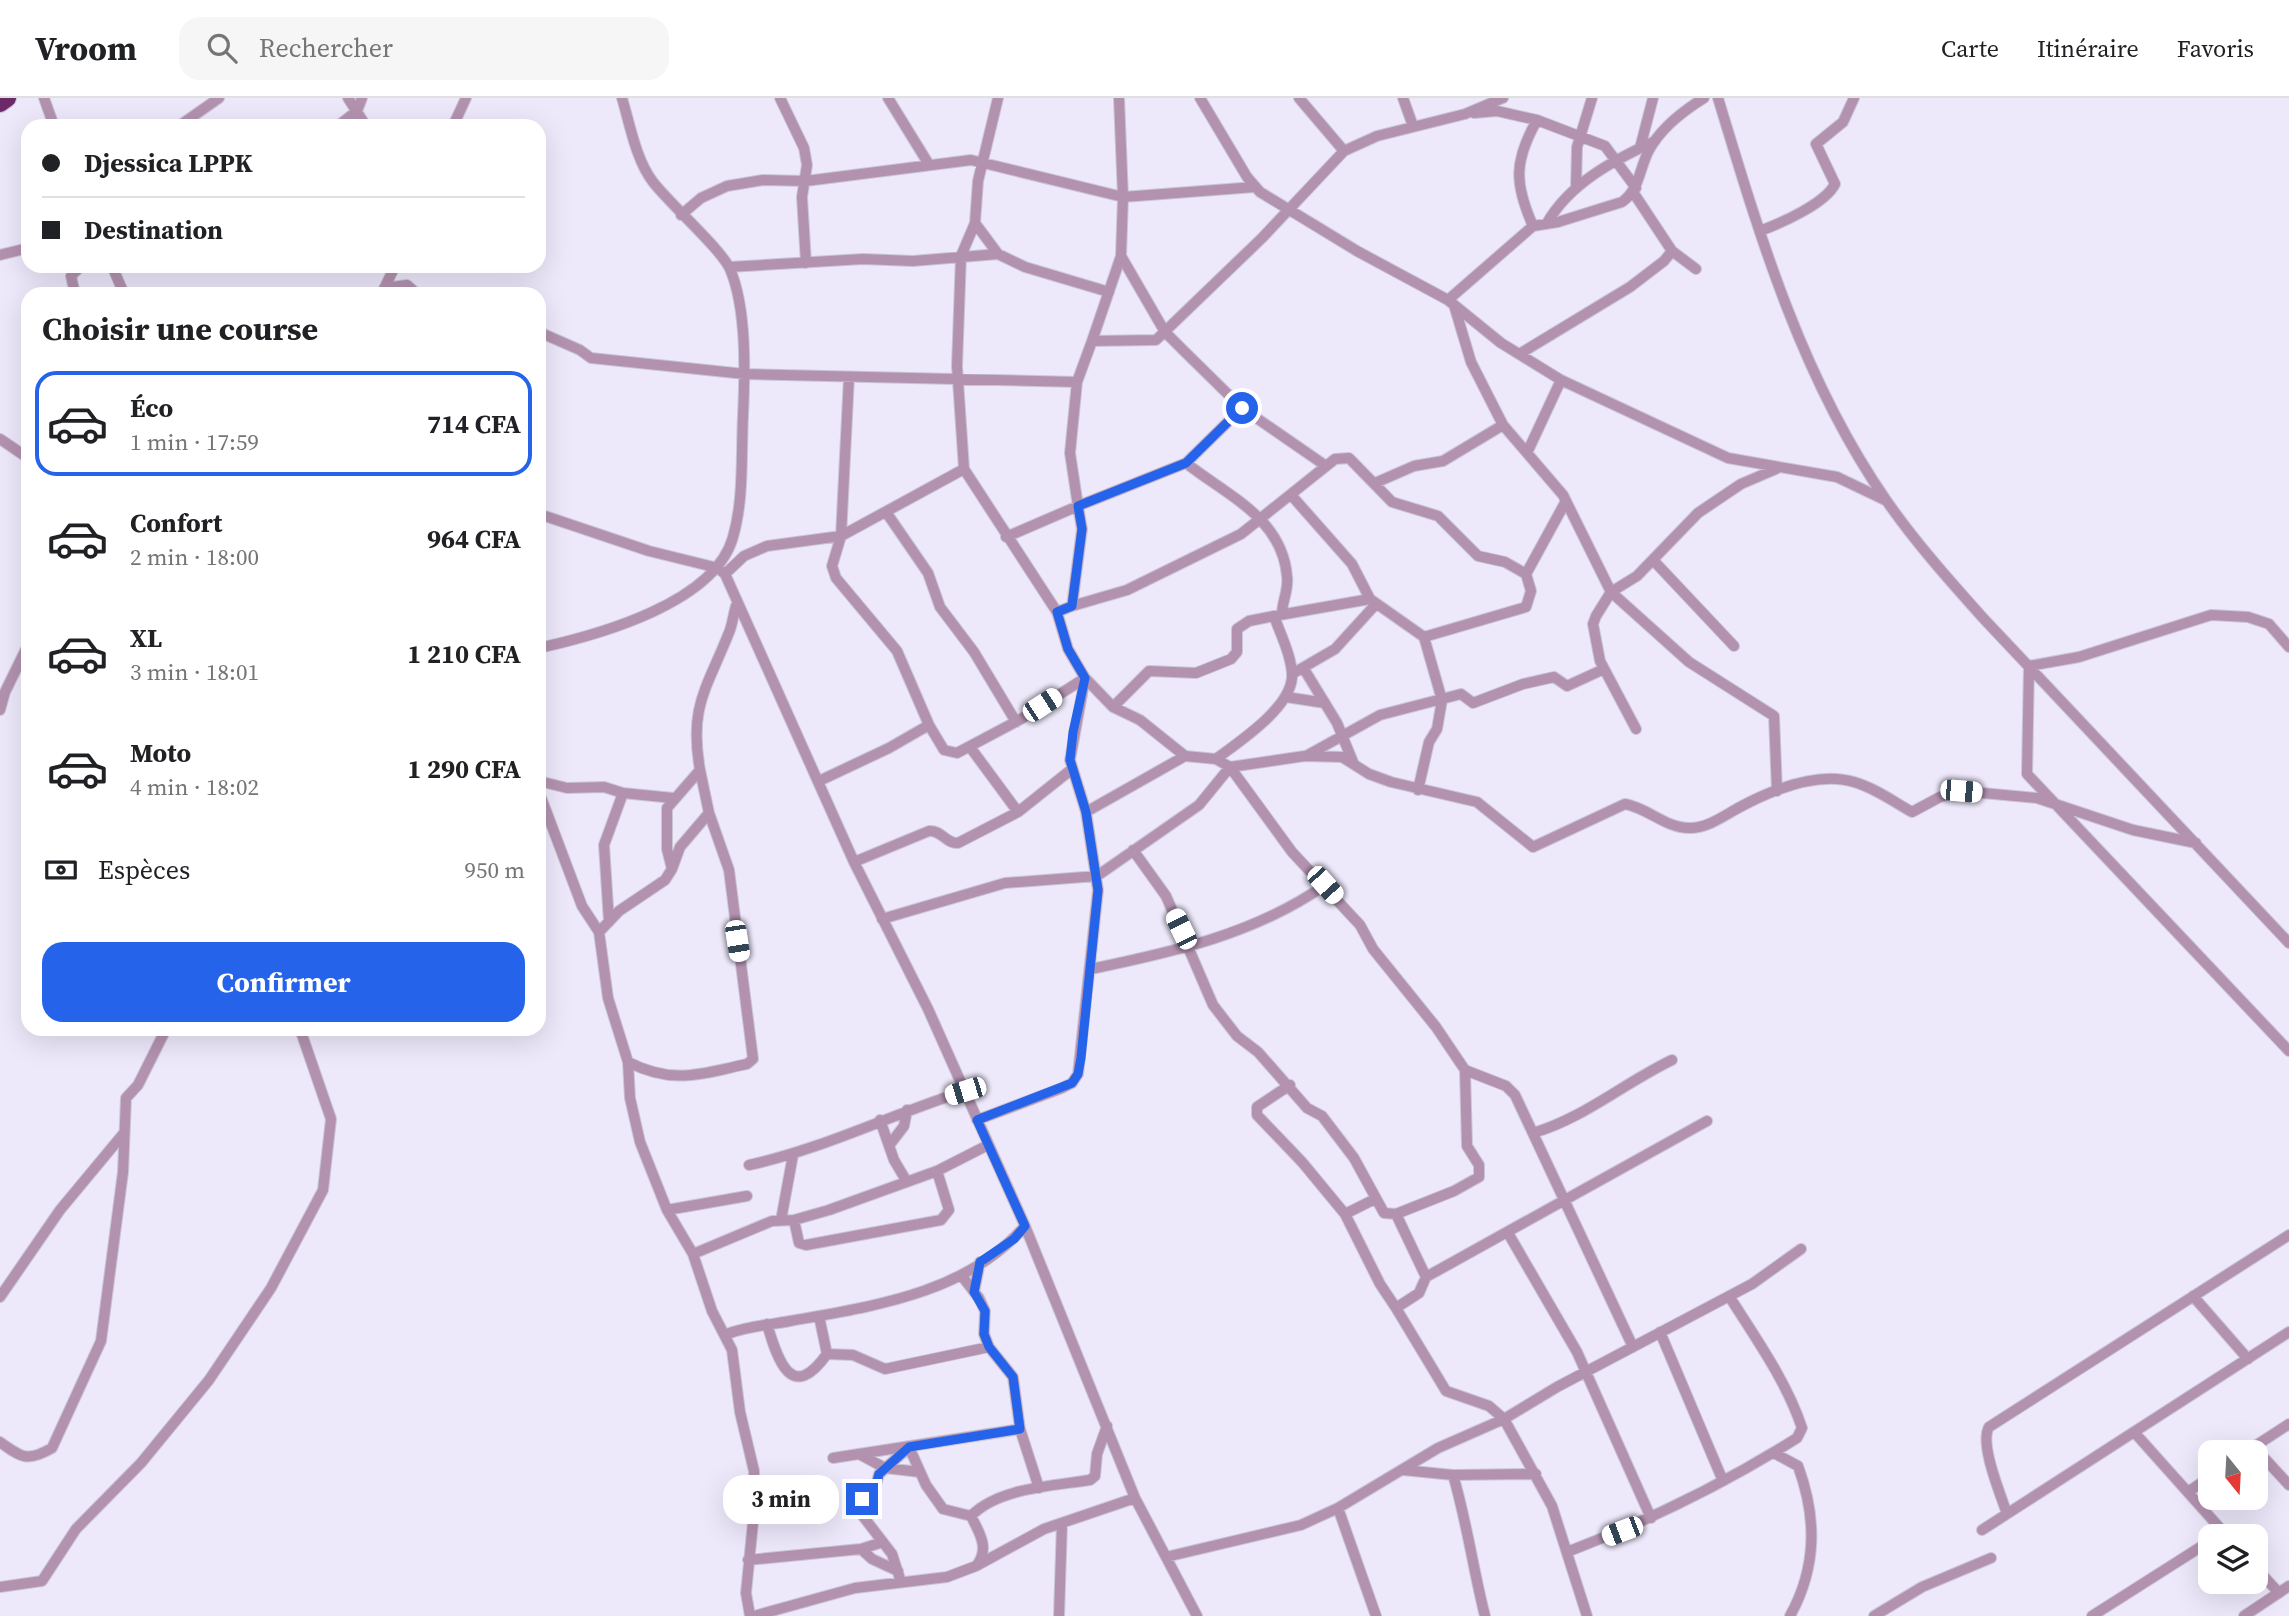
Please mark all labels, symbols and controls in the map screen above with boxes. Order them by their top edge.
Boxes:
search box [179,17,669,80]
text: Vroom [35,26,137,71]
icon: search [203,29,241,67]
text: Rechercher [259,30,393,66]
text: Carte [1941,32,1999,65]
text: Itinéraire [2037,32,2139,65]
text: Favoris [2177,32,2254,65]
text: Djessica LPPK [84,145,253,181]
text: Destination [84,212,223,248]
text: Choisir une course [42,307,318,351]
text: Éco [130,390,173,426]
icon: car [46,392,109,455]
route start [1226,392,1258,424]
text: 714 CFA [427,406,521,442]
text: 1 min · 17:59 [130,426,259,458]
text: Confort [130,505,222,541]
icon: car [46,507,109,570]
text: 964 CFA [427,521,521,557]
text: 2 min · 18:00 [130,541,259,573]
text: XL [130,620,162,656]
icon: car [46,622,109,685]
text: 1 210 CFA [407,636,521,672]
text: 3 min · 18:01 [130,656,259,688]
car [1019,685,1066,725]
text: Moto [130,735,191,771]
icon: car [46,737,109,800]
text: 1 290 CFA [407,751,521,787]
text: 4 min · 18:02 [130,771,259,803]
car [1940,779,1983,803]
icon: cash [42,851,80,889]
text: Espèces [98,852,190,888]
text: 950 m [464,854,525,886]
car [1304,862,1347,908]
car [1163,906,1200,952]
car [724,919,751,963]
button: Confirmer [42,942,525,1022]
car [942,1075,989,1107]
north arrow [2198,1440,2268,1510]
map controls [2198,1440,2268,1594]
callout: 3 min [722,1474,838,1524]
text: 3 min [751,1483,811,1515]
route end [846,1483,878,1515]
car [1599,1514,1646,1548]
button: layers [2198,1524,2268,1594]

